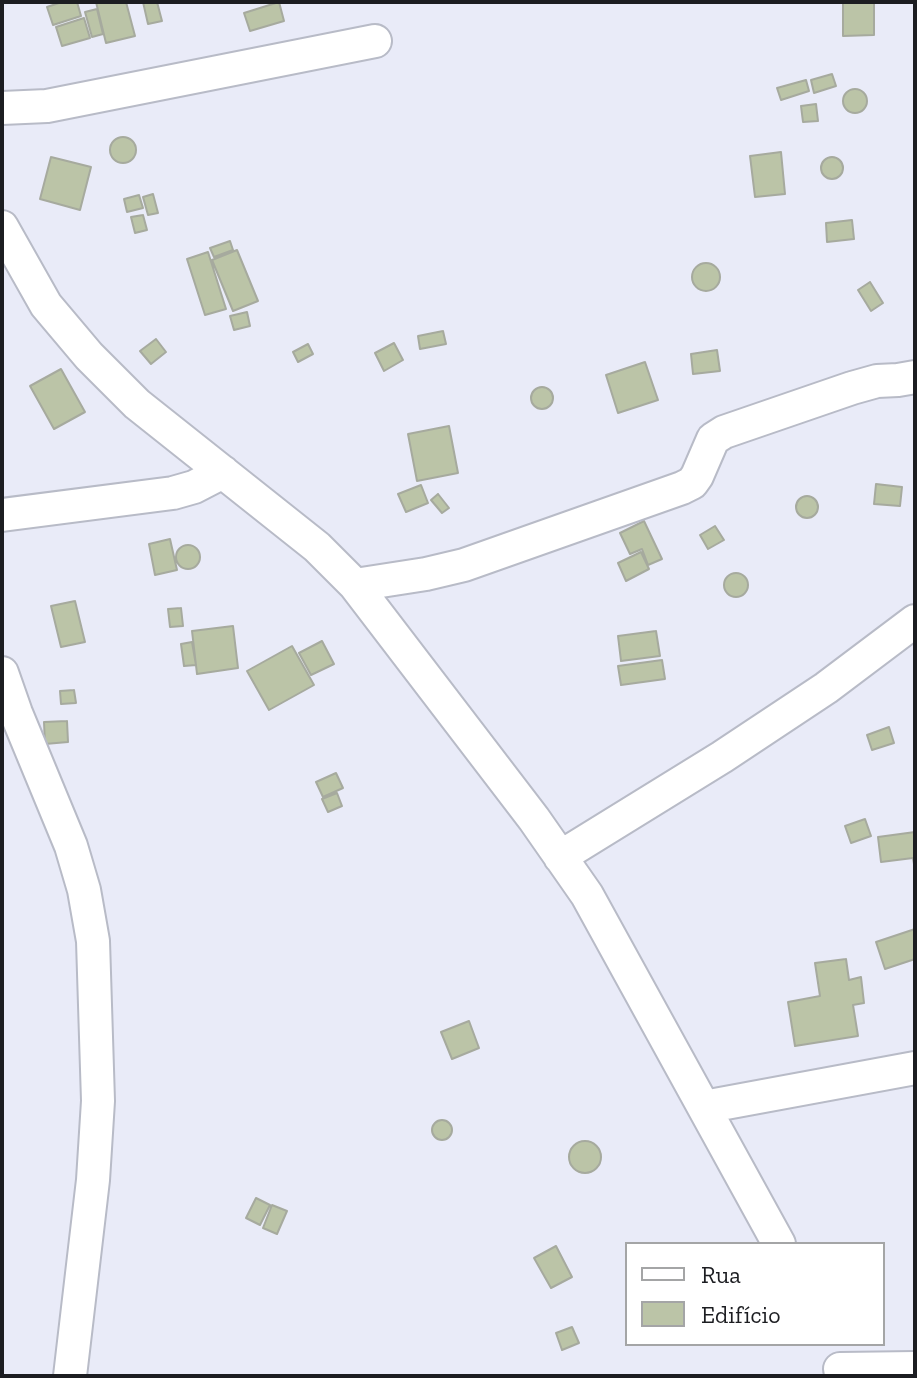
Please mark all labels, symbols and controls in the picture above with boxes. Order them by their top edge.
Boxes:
legend [625,1242,885,1346]
text: Rua [701,1260,741,1289]
text: Edifício [701,1300,781,1329]

